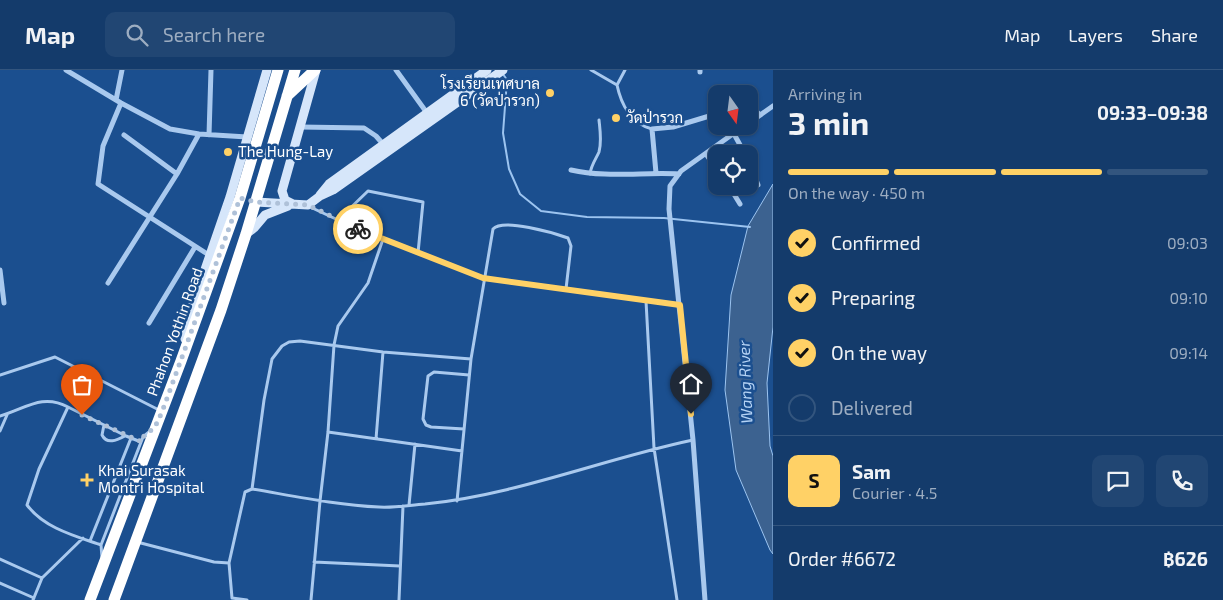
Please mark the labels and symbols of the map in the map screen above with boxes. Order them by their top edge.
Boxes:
place label: โรงเรียนเทศบาล 6 (วัดป่ารวก) [440,74,540,109]
north arrow [708,85,758,135]
marker: โรงเรียนเทศบาล 6 (วัดป่ารวก) [544,87,556,99]
place label: วัดป่ารวก [626,108,683,126]
marker: วัดป่ารวก [610,112,622,124]
place label: The Hung-Lay [238,142,333,160]
marker: The Hung-Lay [222,146,234,158]
courier [333,204,383,254]
street label: Phahon Yothin Road [142,265,206,398]
water label: Wang River [734,339,755,424]
pin [670,363,712,414]
pin [61,364,103,415]
place label: Khai Surasak Montri Hospital [98,461,205,496]
marker: Khai Surasak Montri Hospital [80,473,94,487]

